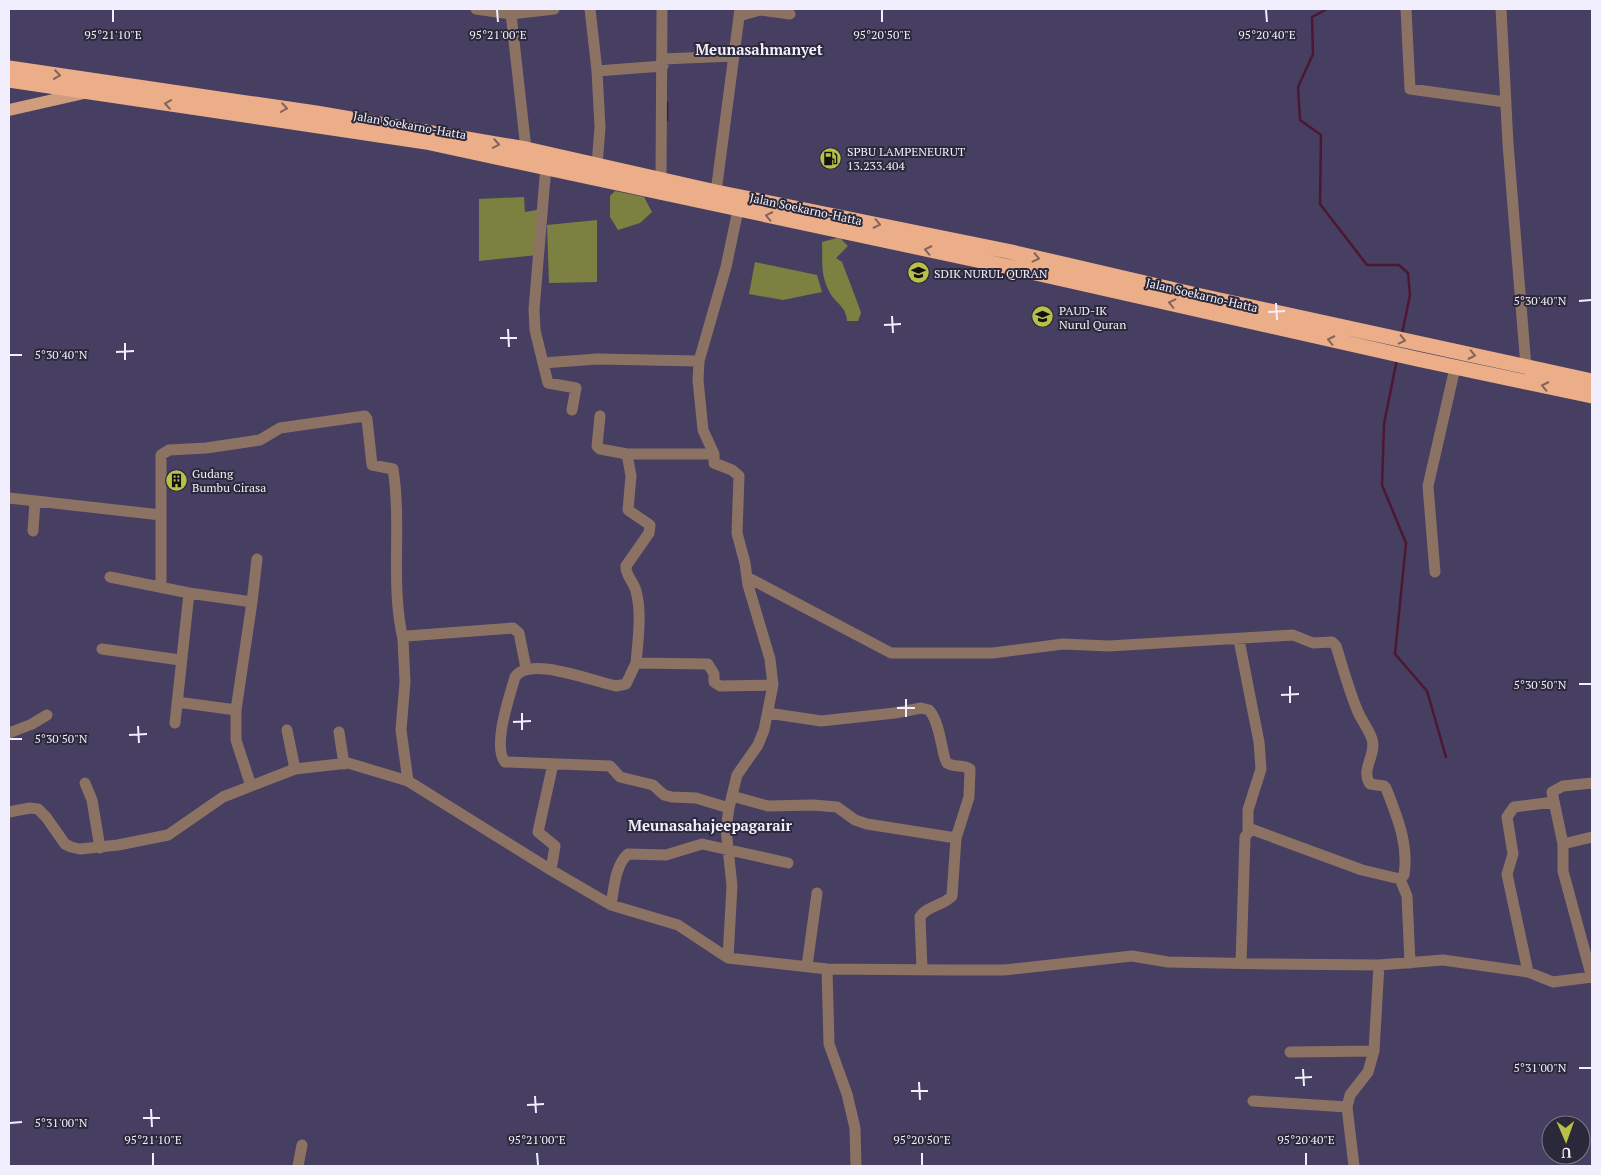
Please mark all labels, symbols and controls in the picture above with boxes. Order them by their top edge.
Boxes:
text: 95°21'10"E [84,27,142,42]
text: 95°21'00"E [469,27,527,42]
text: 95°20'50"E [853,27,911,42]
text: 95°20'40"E [1238,27,1296,42]
district label: Meunasahmanyet [695,39,823,59]
one-way arrow [53,70,61,80]
one-way arrow [163,99,171,110]
one-way arrow [280,102,288,113]
street label: Jalan Soekarno-Hatta [352,108,468,142]
one-way arrow [491,138,500,148]
place label: SPBU LAMPENEURUT 13.233.404 [847,144,966,173]
fuel station icon: SPBU LAMPENEURUT 13.233.404 [819,146,843,170]
street label: Jalan Soekarno-Hatta [748,190,864,228]
one-way arrow [765,211,774,222]
one-way arrow [873,219,882,229]
one-way arrow [924,245,933,256]
one-way arrow [1032,252,1041,263]
school or university icon: SDIK NURUL QURAN [906,261,930,285]
place label: SDIK NURUL QURAN [934,266,1048,281]
street label: Jalan Soekarno-Hatta [1145,275,1259,315]
text: 5°30'40"N [1513,293,1567,308]
one-way arrow [1168,298,1177,309]
place label: PAUD-IK Nurul Quran [1059,303,1126,332]
school or university icon: PAUD-IK Nurul Quran [1031,305,1055,329]
one-way arrow [1398,334,1407,345]
one-way arrow [1326,335,1335,345]
text: 5°30'40"N [34,347,88,362]
one-way arrow [1467,349,1476,360]
one-way arrow [1540,381,1549,392]
place label: Gudang Bumbu Cirasa [192,466,266,495]
building icon: Gudang Bumbu Cirasa [164,468,188,492]
text: 5°30'50"N [1513,677,1567,692]
text: 5°30'50"N [34,731,88,746]
district label: Meunasahajeepagarair [628,815,792,835]
text: 5°31'00"N [1513,1060,1567,1075]
text: 5°31'00"N [34,1115,88,1130]
north arrow [1541,1115,1591,1165]
text: 95°21'10"E [124,1132,182,1147]
text: 95°21'00"E [508,1132,566,1147]
text: 95°20'50"E [893,1132,951,1147]
text: 95°20'40"E [1277,1132,1335,1147]
text: U [1561,1144,1572,1163]

